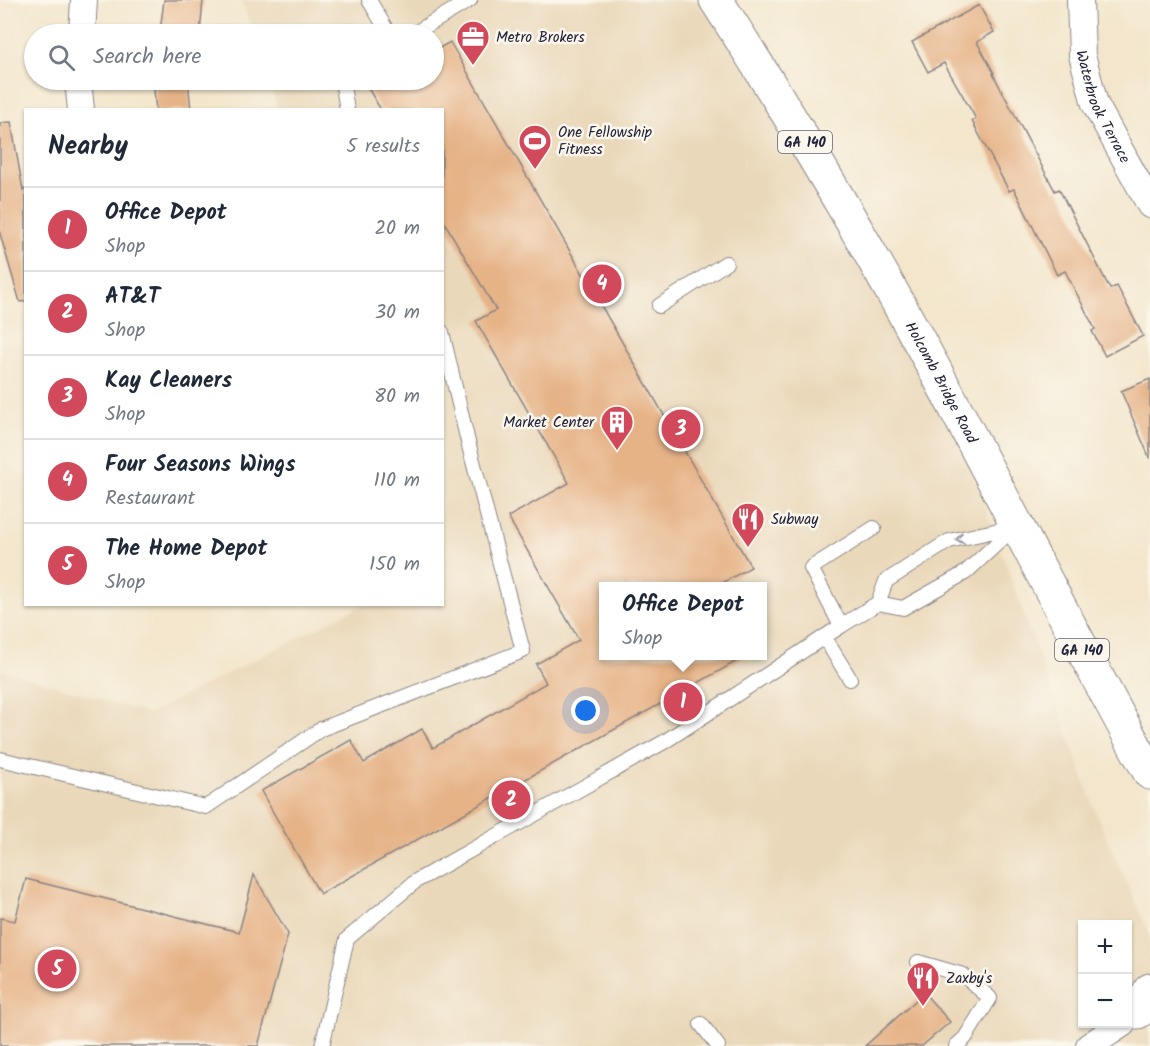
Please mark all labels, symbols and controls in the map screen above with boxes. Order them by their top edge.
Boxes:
office icon: Metro Brokers [455,19,491,66]
search box [24,24,444,90]
place label: Metro Brokers [496,26,585,50]
text: Search here [93,40,201,75]
icon: search [45,41,78,74]
street label: Waterbrook Terrace [1068,48,1136,168]
place label: One Fellowship Fitness [558,121,652,162]
sports icon: One Fellowship Fitness [517,123,553,170]
text: Nearby [48,126,128,168]
text: 5 results [346,131,420,163]
road number: GA 140 [778,131,832,153]
text: Office Depot [105,196,227,231]
text: 1 [64,213,71,245]
text: 20 m [374,213,420,245]
text: Shop [105,231,145,263]
pin: 4 [582,262,622,306]
text: AT&T [105,280,160,315]
text: 2 [62,297,73,329]
text: 30 m [375,297,420,329]
text: Shop [105,315,145,347]
street label: Holcomb Bridge Road [898,317,983,449]
text: Kay Cleaners [105,364,232,399]
text: 3 [62,381,73,413]
text: 80 m [374,381,420,413]
text: Shop [105,399,145,431]
building icon: Market Center [599,404,635,451]
pin: 3 [662,406,700,452]
place label: Market Center [503,411,595,435]
text: Four Seasons Wings [105,448,295,483]
text: 4 [62,465,73,497]
text: 110 m [374,465,420,497]
text: Restaurant [105,483,195,515]
restaurant icon: Subway [730,501,766,548]
place label: Subway [771,508,819,532]
one-way arrow [955,531,965,544]
text: The Home Depot [105,532,267,567]
text: 5 [62,549,73,581]
text: 150 m [369,549,420,581]
text: Shop [105,567,145,599]
popup [599,582,767,660]
text: Office Depot [622,588,744,623]
text: Shop [622,623,662,655]
road number: GA 140 [1055,639,1109,661]
pin: 1 [664,680,702,724]
your location [571,696,600,725]
pin: 2 [492,778,530,822]
map controls [1078,920,1132,1028]
button: + [1078,920,1132,974]
pin: 5 [38,946,76,992]
restaurant icon: Zaxby's [905,960,941,1007]
place label: Zaxby's [946,967,993,991]
button: − [1078,974,1132,1028]

